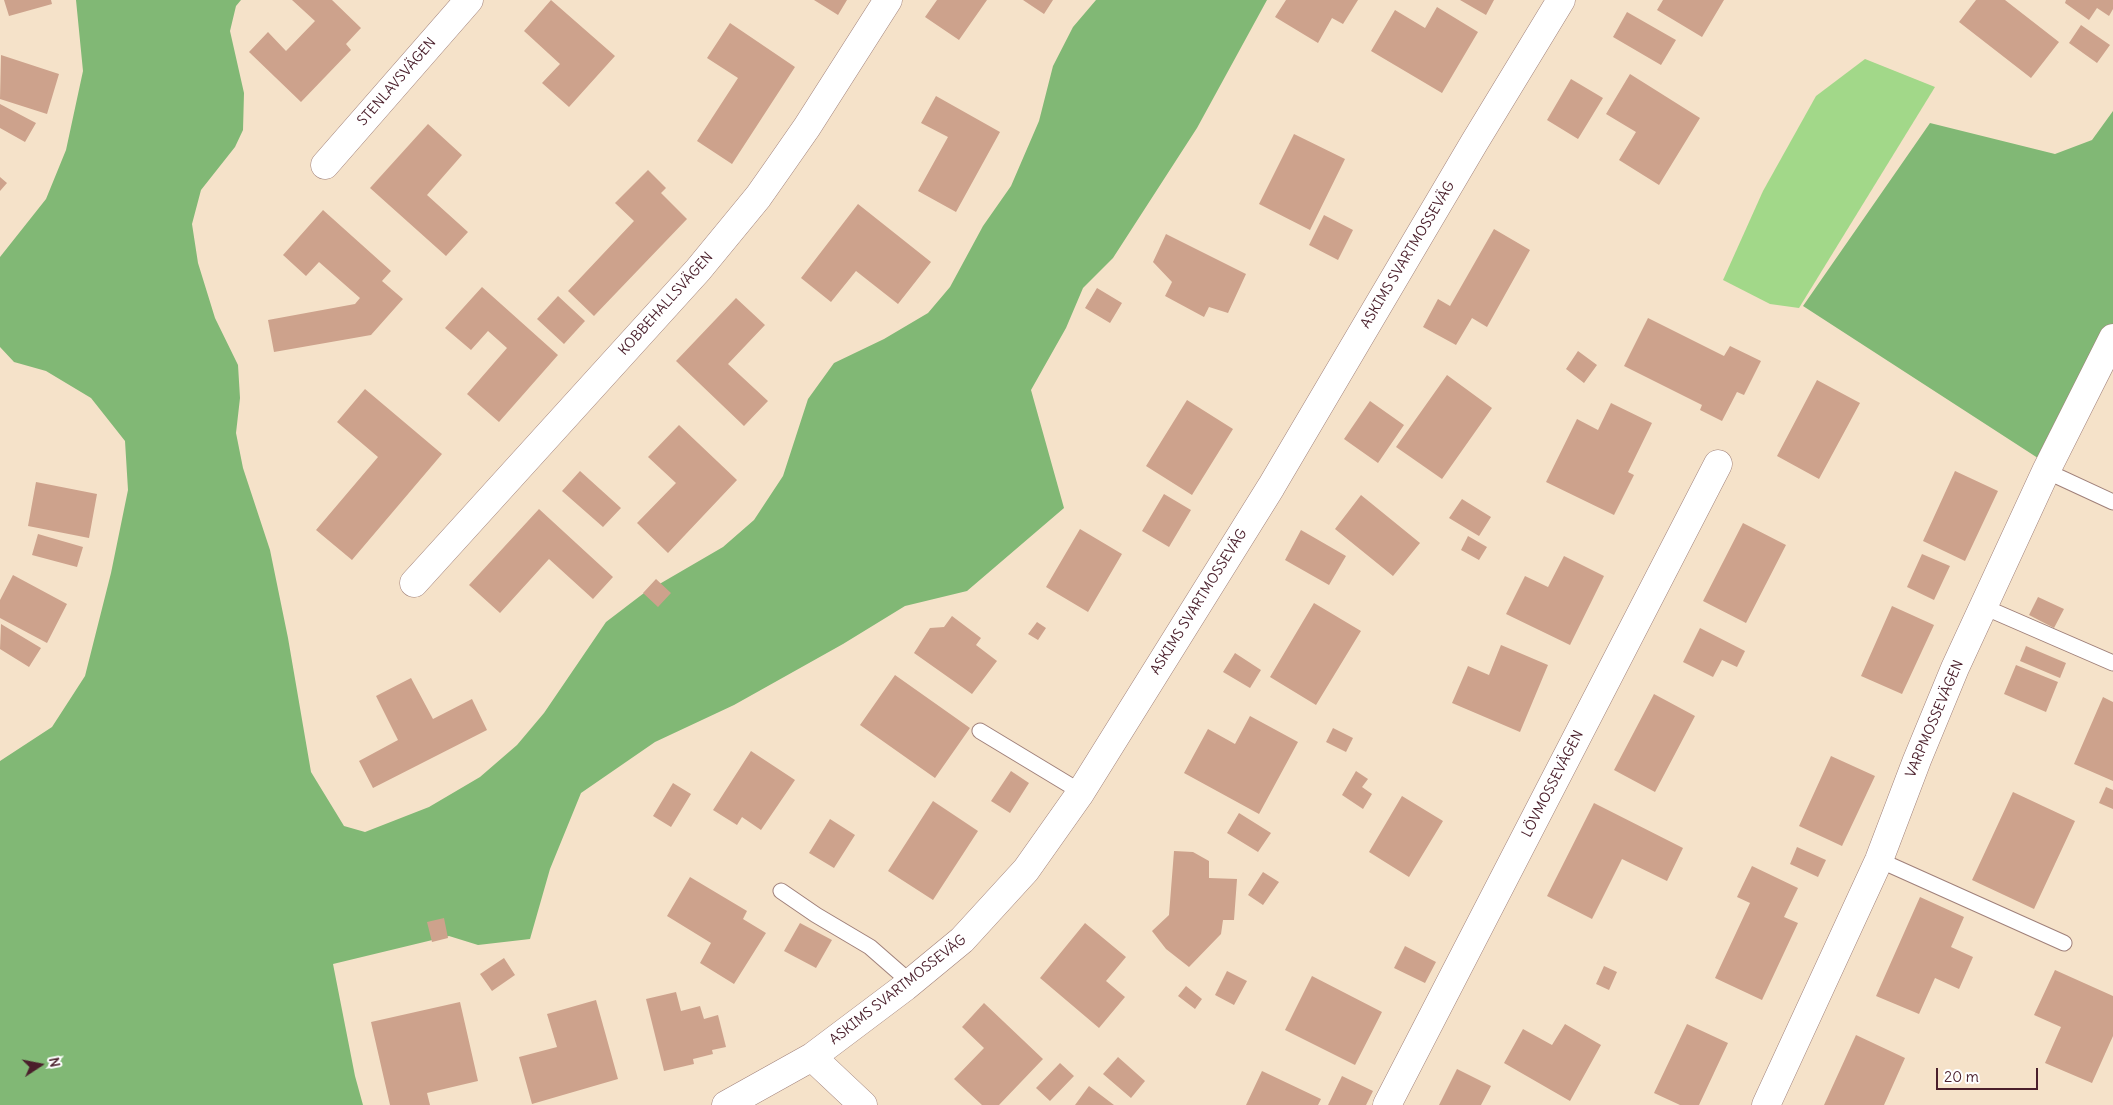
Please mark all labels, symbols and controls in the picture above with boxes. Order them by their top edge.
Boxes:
street label: STENLAVSVÄGEN [354,35,440,129]
street label: ASKIMS SVARTMOSSEVÄG [1357,178,1459,332]
street label: KOBBEHALLSVÄGEN [615,249,717,359]
street label: ASKIMS SVARTMOSSEVÄG [1147,526,1251,678]
street label: VARPMOSSEVÄGEN [1903,658,1967,780]
street label: LÖVMOSSEVÄGEN [1519,728,1587,840]
street label: ASKIMS SVARTMOSSEVÄG [826,932,970,1048]
north arrow [15,1040,65,1090]
text: N [45,1056,64,1069]
scale bar [1938,1058,2040,1090]
text: 20 m [1944,1067,1979,1086]

